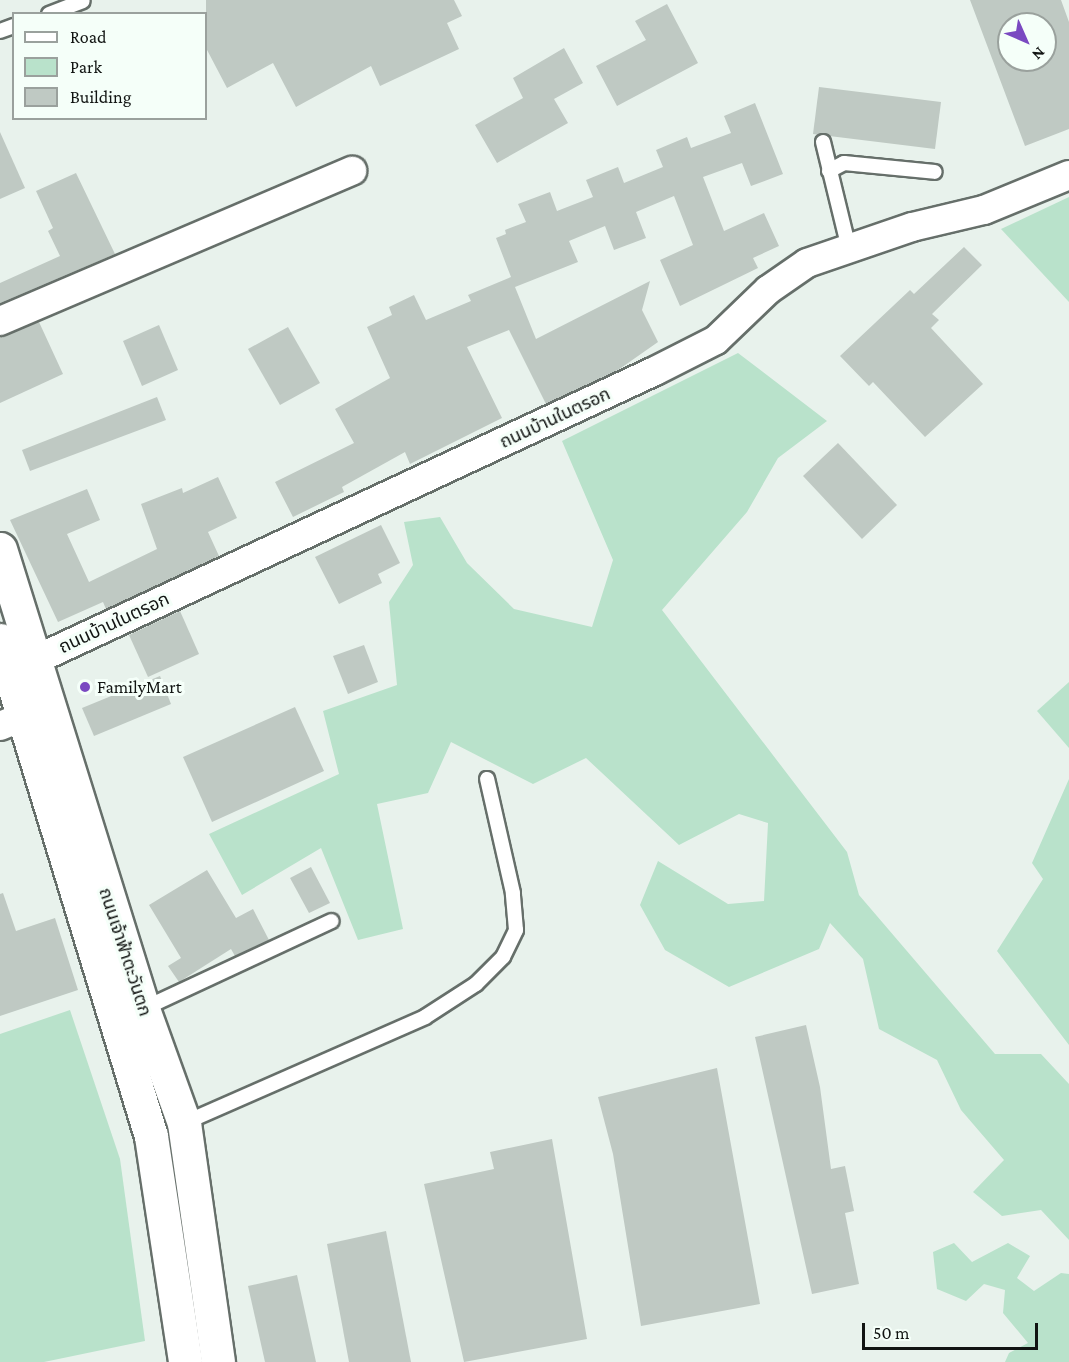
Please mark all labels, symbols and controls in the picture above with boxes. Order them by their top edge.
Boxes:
legend [12,12,207,120]
north arrow [997,12,1057,72]
text: Road [70,27,107,47]
text: N [1029,44,1049,64]
text: Park [70,57,102,77]
text: Building [70,87,131,107]
street label: ถนนบ้านในตรอก [496,383,614,453]
street label: ถนนบ้านในตรอก [55,588,173,658]
place label: FamilyMart [97,676,182,698]
marker: FamilyMart [78,680,92,694]
street label: ถนนเจ้าฟ้าตะวันตก [94,885,156,1019]
scale bar [865,1311,1040,1349]
text: 50 m [873,1323,910,1343]

